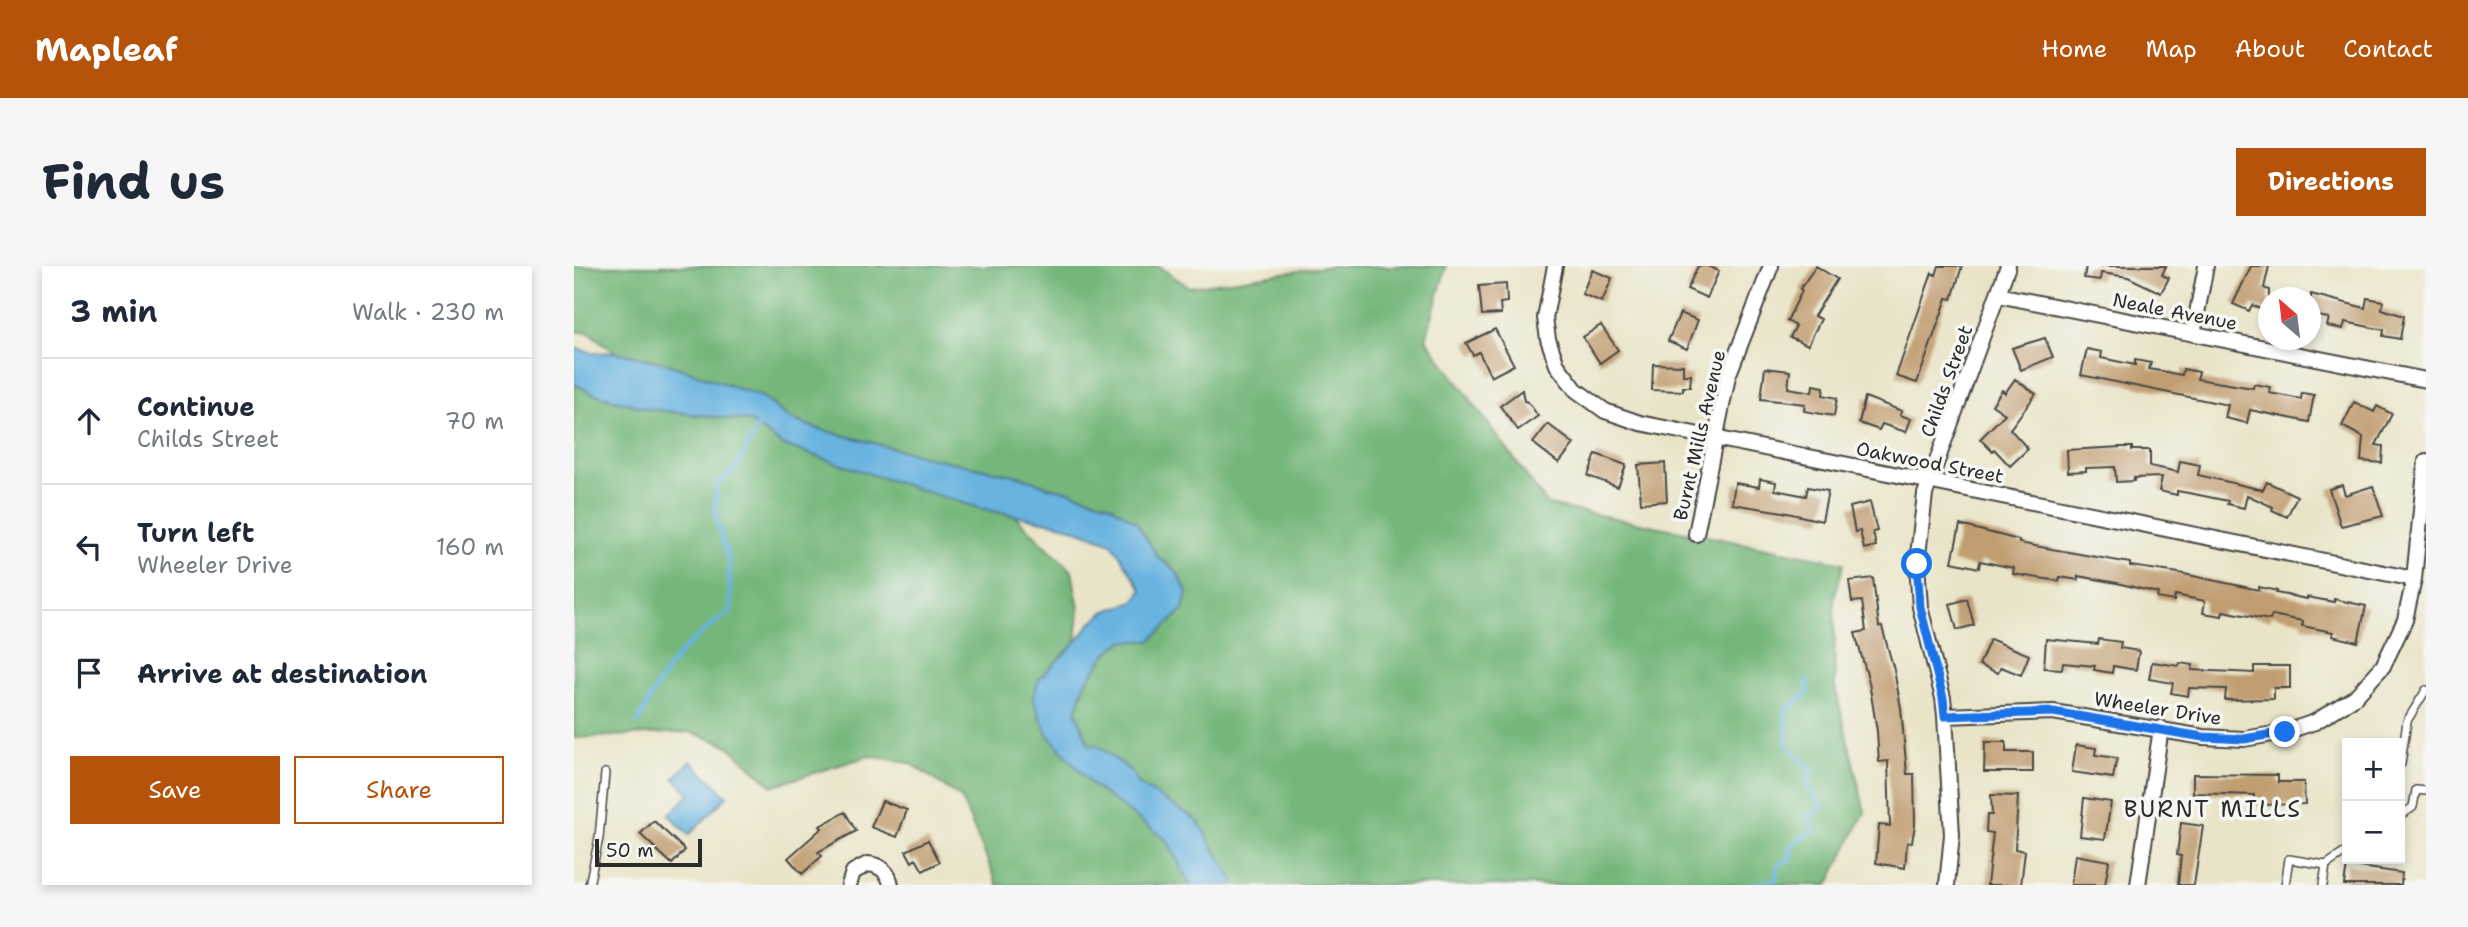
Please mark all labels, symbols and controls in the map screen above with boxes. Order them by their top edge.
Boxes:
text: Mapleaf [35,27,178,72]
text: Home [2041,33,2107,65]
text: Map [2145,33,2197,65]
text: About [2235,33,2305,65]
text: Contact [2343,33,2433,65]
button: Directions [2236,148,2426,216]
text: Find us [42,149,225,215]
street label: Neale Avenue [2110,287,2239,336]
north arrow [2258,287,2321,350]
text: 3 min [70,291,157,332]
text: Walk · 230 m [352,297,504,327]
street label: Childs Street [1915,322,1978,441]
street label: Burnt Mills Avenue [1668,347,1731,523]
text: Continue [137,389,255,424]
icon: ahead [70,402,108,440]
text: 70 m [445,406,504,436]
text: Childs Street [137,424,279,454]
street label: Oakwood Street [1854,436,2006,489]
text: Turn left [137,515,254,550]
icon: left [70,528,108,566]
text: 160 m [436,532,504,562]
route start [1901,548,1932,579]
text: Wheeler Drive [137,550,293,580]
icon: arrive [70,654,108,692]
text: Arrive at destination [137,656,427,691]
street label: Wheeler Drive [2092,686,2223,731]
route end [2269,716,2300,747]
map controls [2342,738,2405,864]
button: + [2342,738,2405,801]
button: Save [70,756,280,824]
button: Share [294,756,504,824]
district label: BURNT MILLS [2124,794,2302,824]
button: − [2342,801,2405,864]
scale bar [595,836,702,868]
text: 50 m [606,838,654,863]

